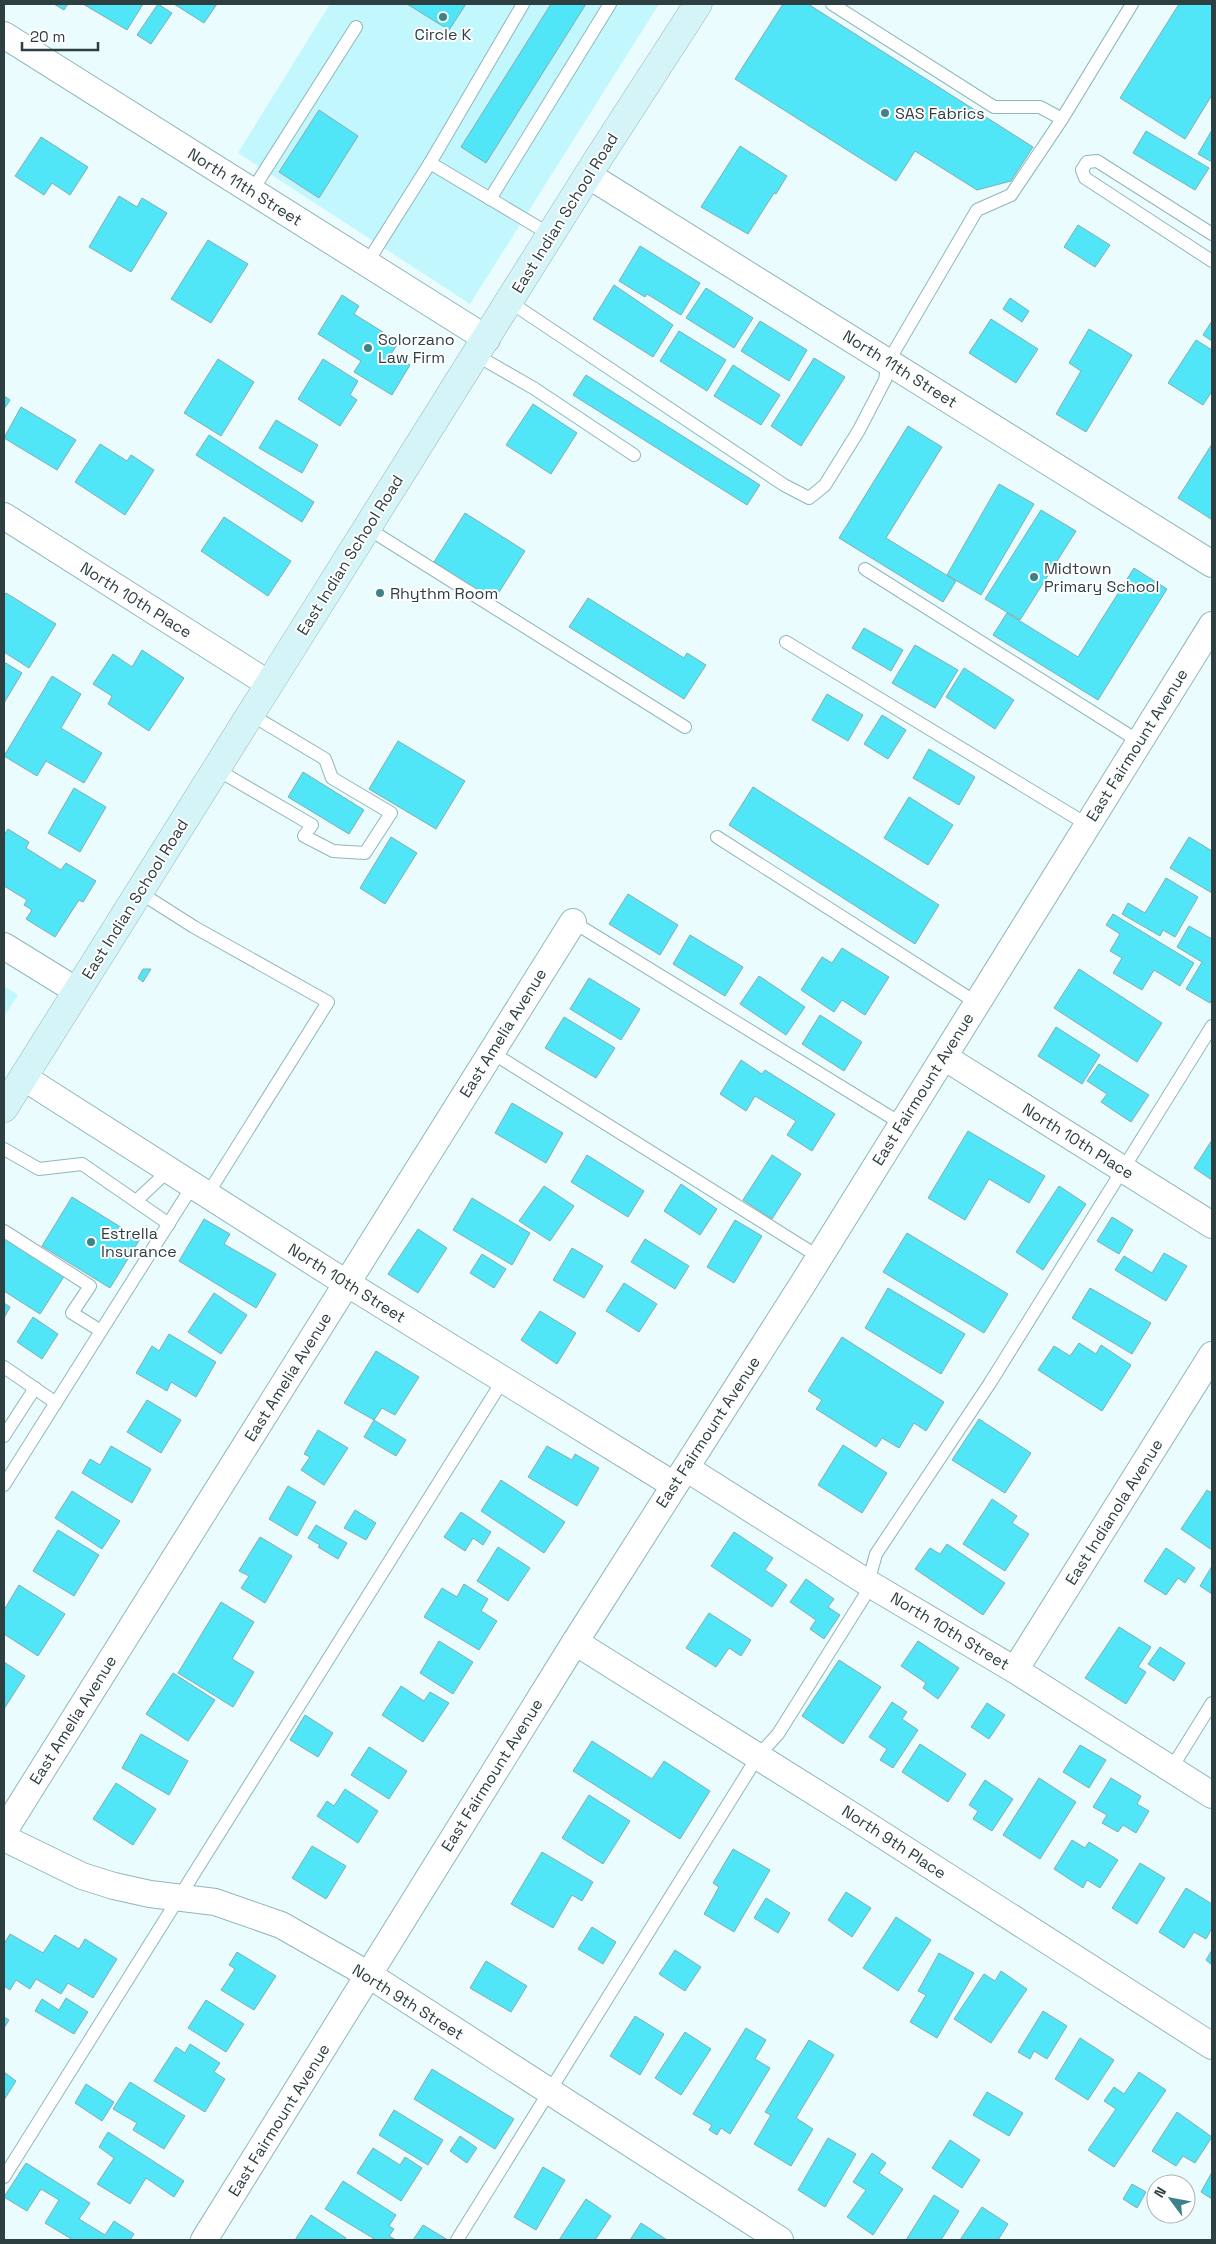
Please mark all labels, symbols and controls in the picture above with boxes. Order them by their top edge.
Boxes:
marker: Circle K [437,11,449,23]
scale bar [22,20,99,52]
place label: Circle K [415,24,472,45]
text: 20 m [30,27,65,46]
place label: SAS Fabrics [895,103,985,124]
marker: SAS Fabrics [879,107,891,119]
street label: East Indian School Road [507,129,623,297]
street label: North 11th Street [184,143,306,231]
street label: North 11th Street [839,325,961,413]
place label: Solorzano Law Firm [378,329,455,368]
marker: Solorzano Law Firm [362,342,374,354]
street label: East Indian School Road [292,471,408,639]
street label: North 10th Place [76,557,196,643]
place label: Midtown Primary School [1044,558,1159,597]
marker: Midtown Primary School [1028,571,1040,583]
place label: Rhythm Room [390,583,498,604]
marker: Rhythm Room [374,587,386,599]
street label: East Fairmount Avenue [1081,665,1193,825]
street label: East Indian School Road [77,815,193,983]
street label: East Amelia Avenue [455,965,551,1101]
street label: East Fairmount Avenue [867,1009,979,1169]
street label: North 10th Place [1018,1098,1138,1184]
place label: Estrella Insurance [101,1223,177,1262]
marker: Estrella Insurance [85,1236,97,1248]
street label: North 10th Street [284,1238,410,1328]
street label: East Amelia Avenue [240,1309,336,1445]
street label: East Fairmount Avenue [651,1352,765,1512]
street label: East Indianola Avenue [1061,1435,1167,1589]
street label: North 10th Street [887,1587,1013,1675]
street label: East Amelia Avenue [25,1652,121,1788]
street label: East Fairmount Avenue [436,1695,548,1855]
street label: North 9th Place [838,1800,950,1884]
street label: North 9th Street [348,1959,468,2045]
street label: East Fairmount Avenue [223,2040,335,2200]
north arrow [1146,2174,1196,2224]
text: N [1150,2183,1170,2201]

